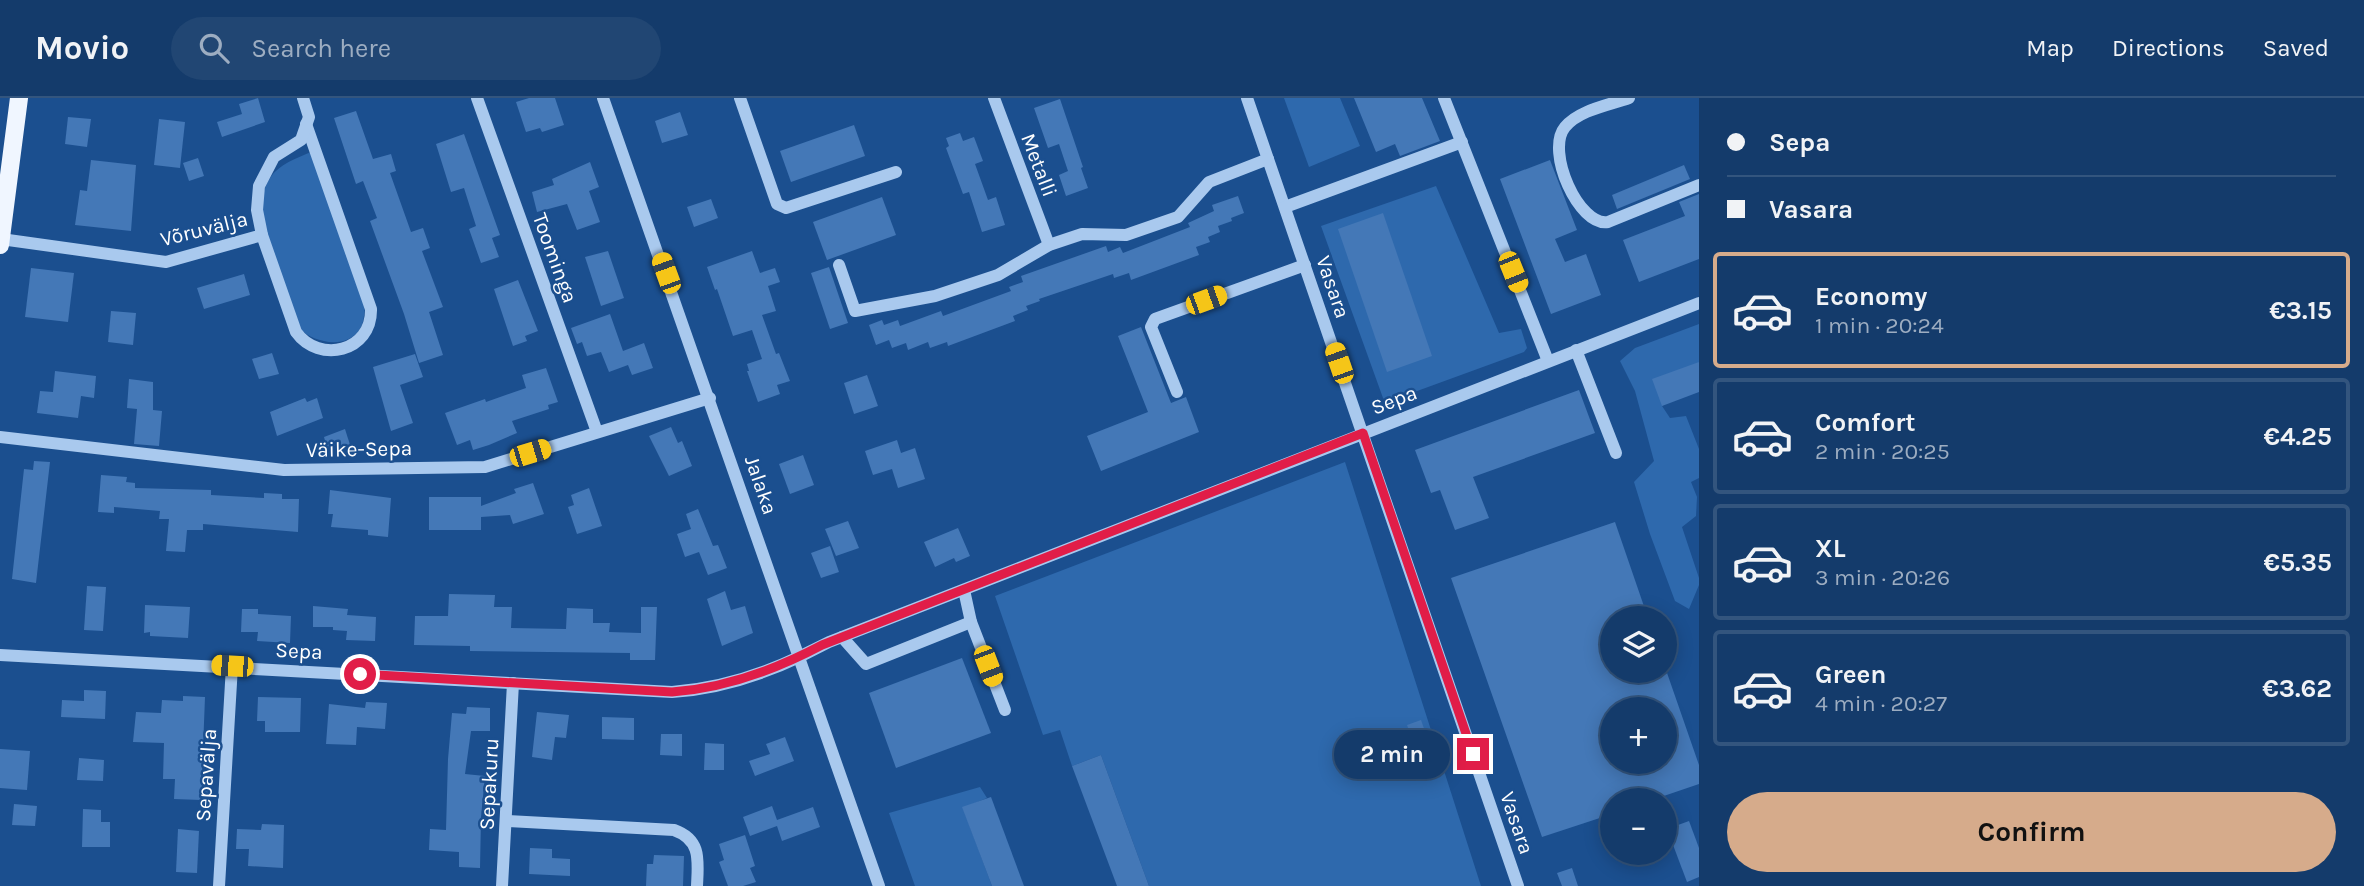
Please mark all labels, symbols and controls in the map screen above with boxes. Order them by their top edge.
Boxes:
search box [171,17,661,80]
text: Movio [35,29,129,67]
icon: search [195,29,233,67]
text: Search here [251,33,391,64]
text: Map [2026,34,2074,62]
text: Directions [2112,34,2225,62]
text: Saved [2263,34,2329,62]
text: Sepa [1769,127,1830,158]
street label: Metalli [1016,130,1062,200]
text: Vasara [1769,194,1853,225]
street label: Võruvälja [158,207,250,251]
street label: Toominga [528,210,582,306]
car [1496,249,1531,295]
car [649,250,684,296]
street label: Vasara [1311,253,1355,321]
icon: car [1731,279,1794,342]
text: Economy [1815,281,1927,312]
car [1183,283,1230,317]
text: €3.15 [2269,295,2332,326]
text: 1 min · 20:24 [1815,312,1944,339]
car [1323,340,1356,386]
street label: Sepa [1368,380,1420,420]
icon: car [1731,405,1794,468]
text: Comfort [1815,407,1916,438]
text: €4.25 [2264,421,2332,452]
street label: Väike-Sepa [306,436,412,462]
car [507,437,554,469]
text: 2 min · 20:25 [1815,438,1950,465]
street label: Jalaka [740,452,782,518]
icon: car [1731,531,1794,594]
text: XL [1815,533,1846,564]
text: €5.35 [2264,547,2332,578]
text: 3 min · 20:26 [1815,564,1950,591]
map controls [1600,606,1677,865]
button: layers [1600,606,1677,683]
street label: Sepa [275,638,323,664]
car [971,643,1006,689]
car [211,654,254,678]
icon: car [1731,657,1794,720]
route start [344,658,376,690]
text: Green [1815,659,1887,690]
text: €3.62 [2262,673,2332,704]
text: 4 min · 20:27 [1815,690,1947,717]
button: + [1600,697,1677,774]
street label: Sepavälja [191,728,221,822]
callout: 2 min [1333,730,1448,778]
street label: Sepakuru [475,737,503,831]
route end [1457,738,1489,770]
text: 2 min [1360,741,1424,768]
button: − [1600,788,1677,865]
street label: Vasara [1495,789,1539,857]
button: Confirm [1727,792,2336,872]

